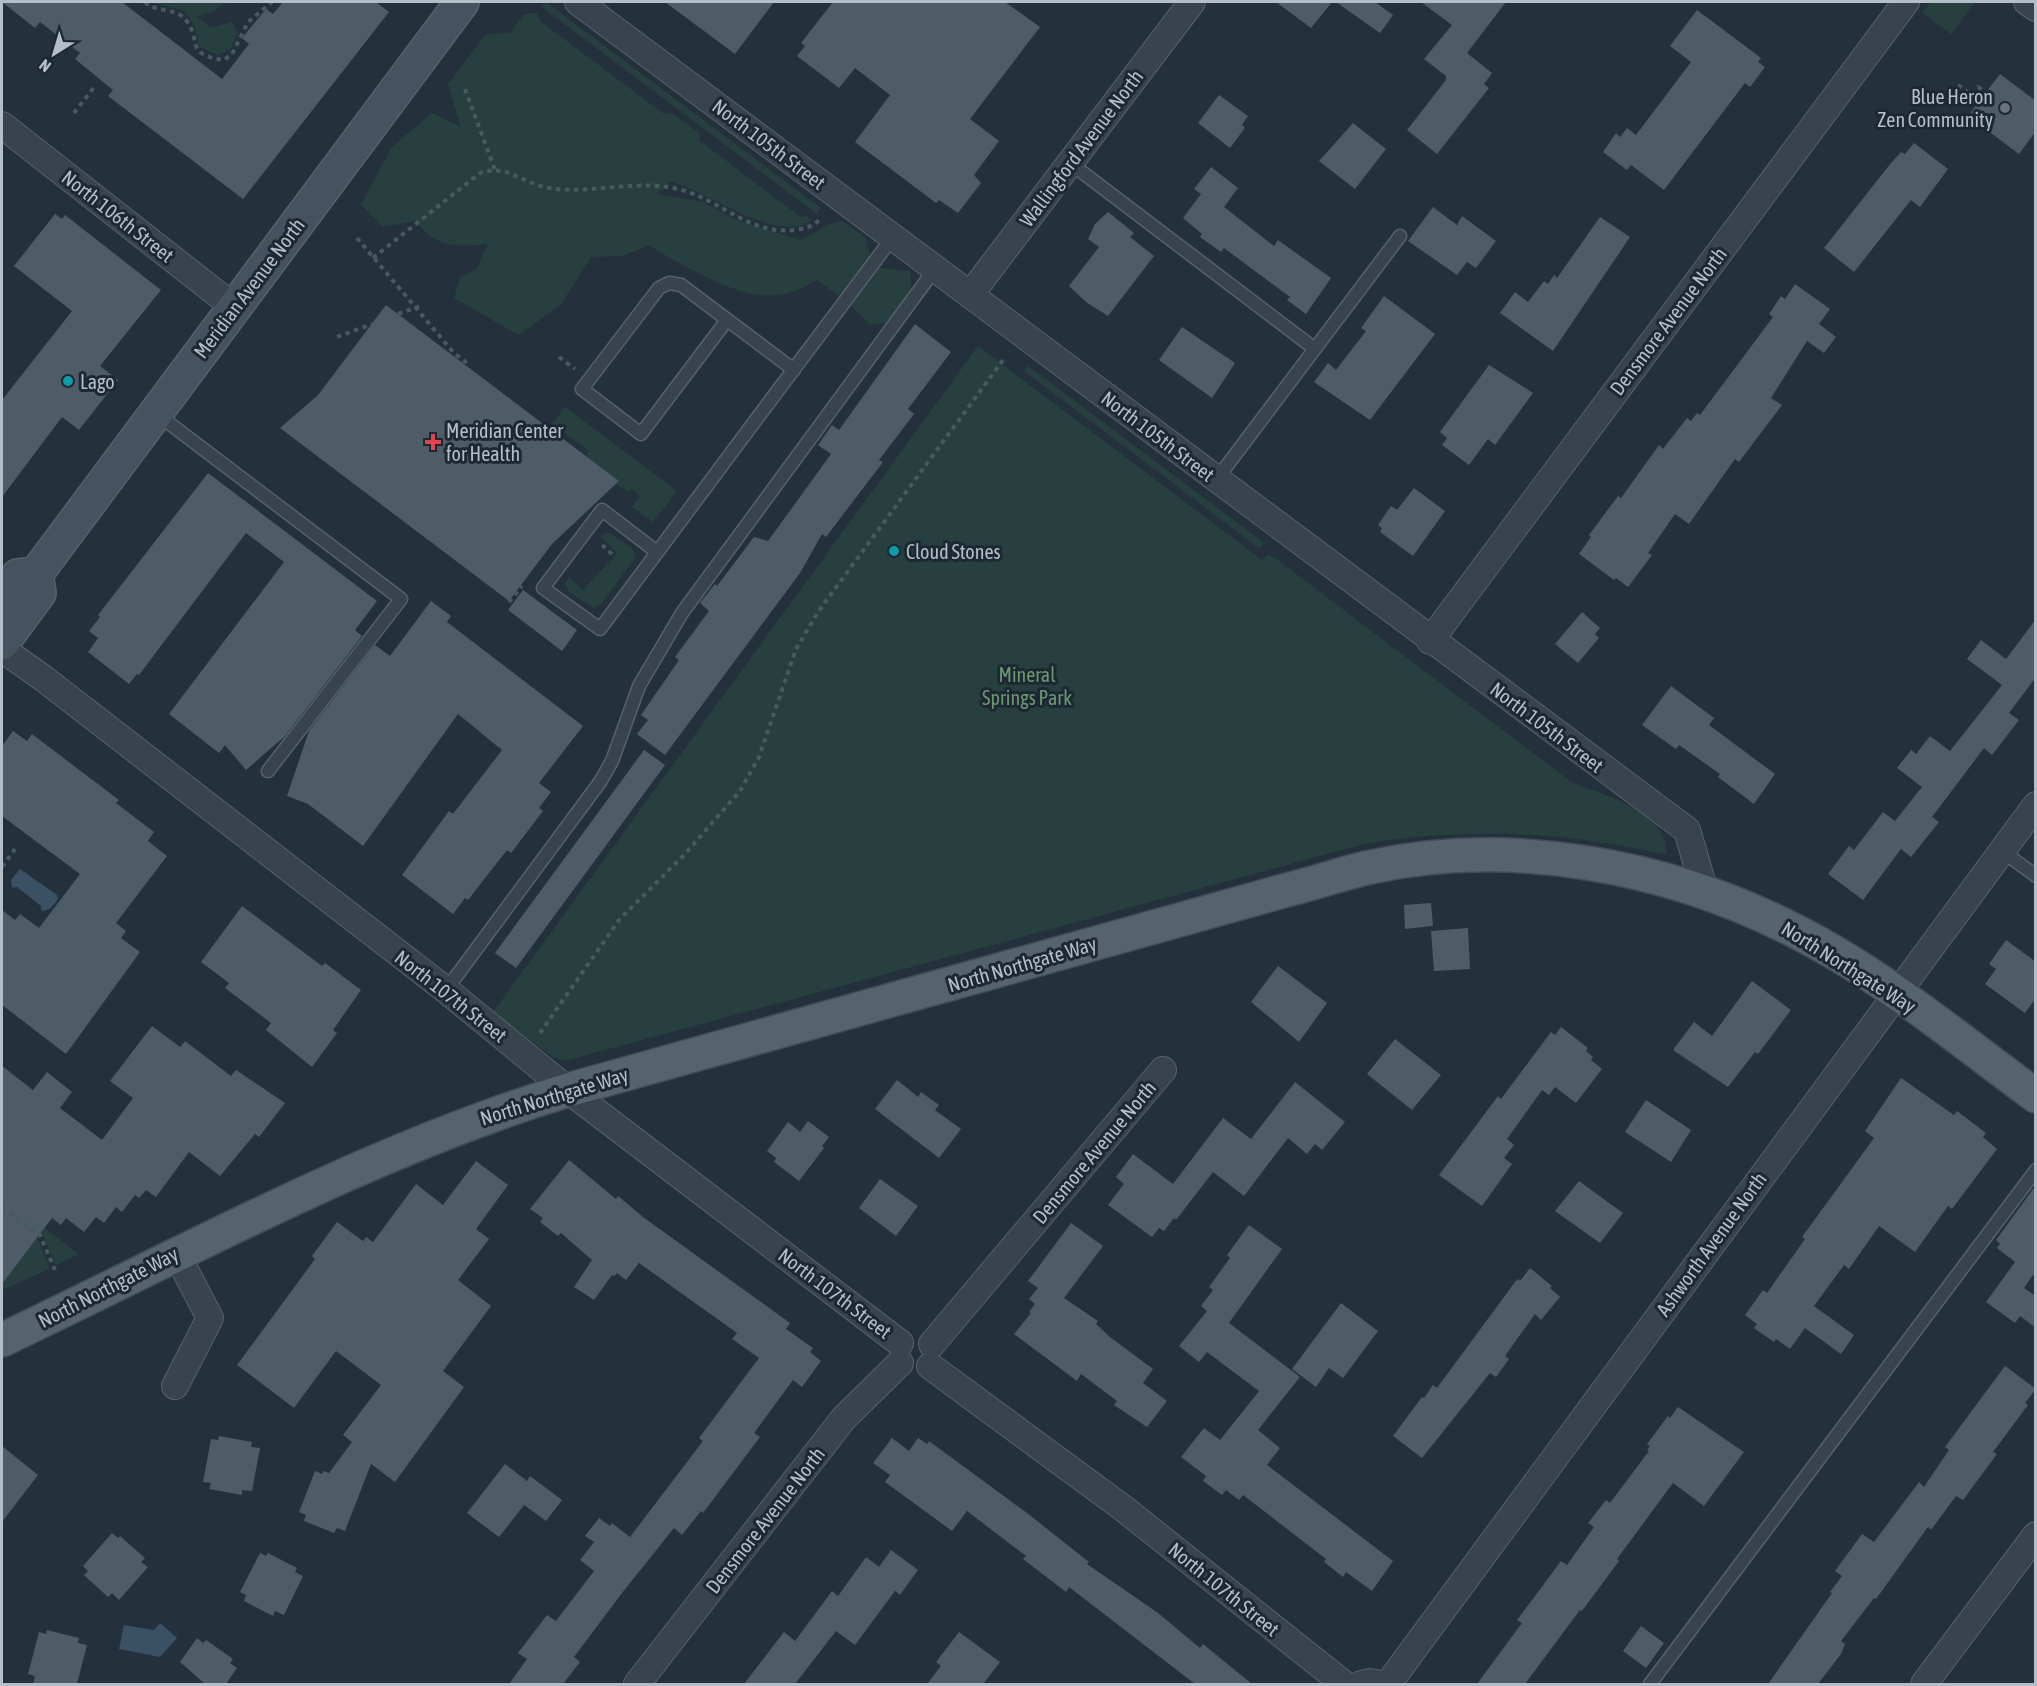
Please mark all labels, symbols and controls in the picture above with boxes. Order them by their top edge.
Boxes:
north arrow [24,24,84,84]
text: N [36,56,54,76]
street label: Wallingford Avenue North [1015,65,1147,231]
place label: Blue Heron Zen Community [1877,85,1993,131]
street label: North 105th Street [708,94,830,194]
marker: Blue Heron Zen Community [1998,101,2012,115]
street label: North 106th Street [58,165,179,267]
street label: Meridian Avenue North [189,213,309,363]
street label: Densmore Avenue North [1605,243,1731,399]
place label: Lago [80,370,115,393]
marker: Lago [61,374,75,388]
street label: North 105th Street [1097,386,1219,486]
place label: Meridian Center for Health [446,419,564,465]
marker: Meridian Center for Health [424,433,442,451]
place label: Cloud Stones [906,540,1001,563]
marker: Cloud Stones [887,544,901,558]
park label: Mineral Springs Park [982,663,1072,709]
street label: North 105th Street [1486,677,1608,777]
street label: North Northgate Way [1778,917,1920,1017]
street label: North Northgate Way [945,932,1099,996]
street label: North 107th Street [391,945,512,1047]
street label: North Northgate Way [477,1063,631,1129]
street label: Densmore Avenue North [1028,1076,1160,1228]
street label: Ashworth Avenue North [1651,1168,1771,1320]
street label: North Northgate Way [34,1242,182,1332]
street label: North 107th Street [774,1243,896,1343]
street label: Densmore Avenue North [701,1442,829,1598]
street label: North 107th Street [1164,1537,1284,1641]

